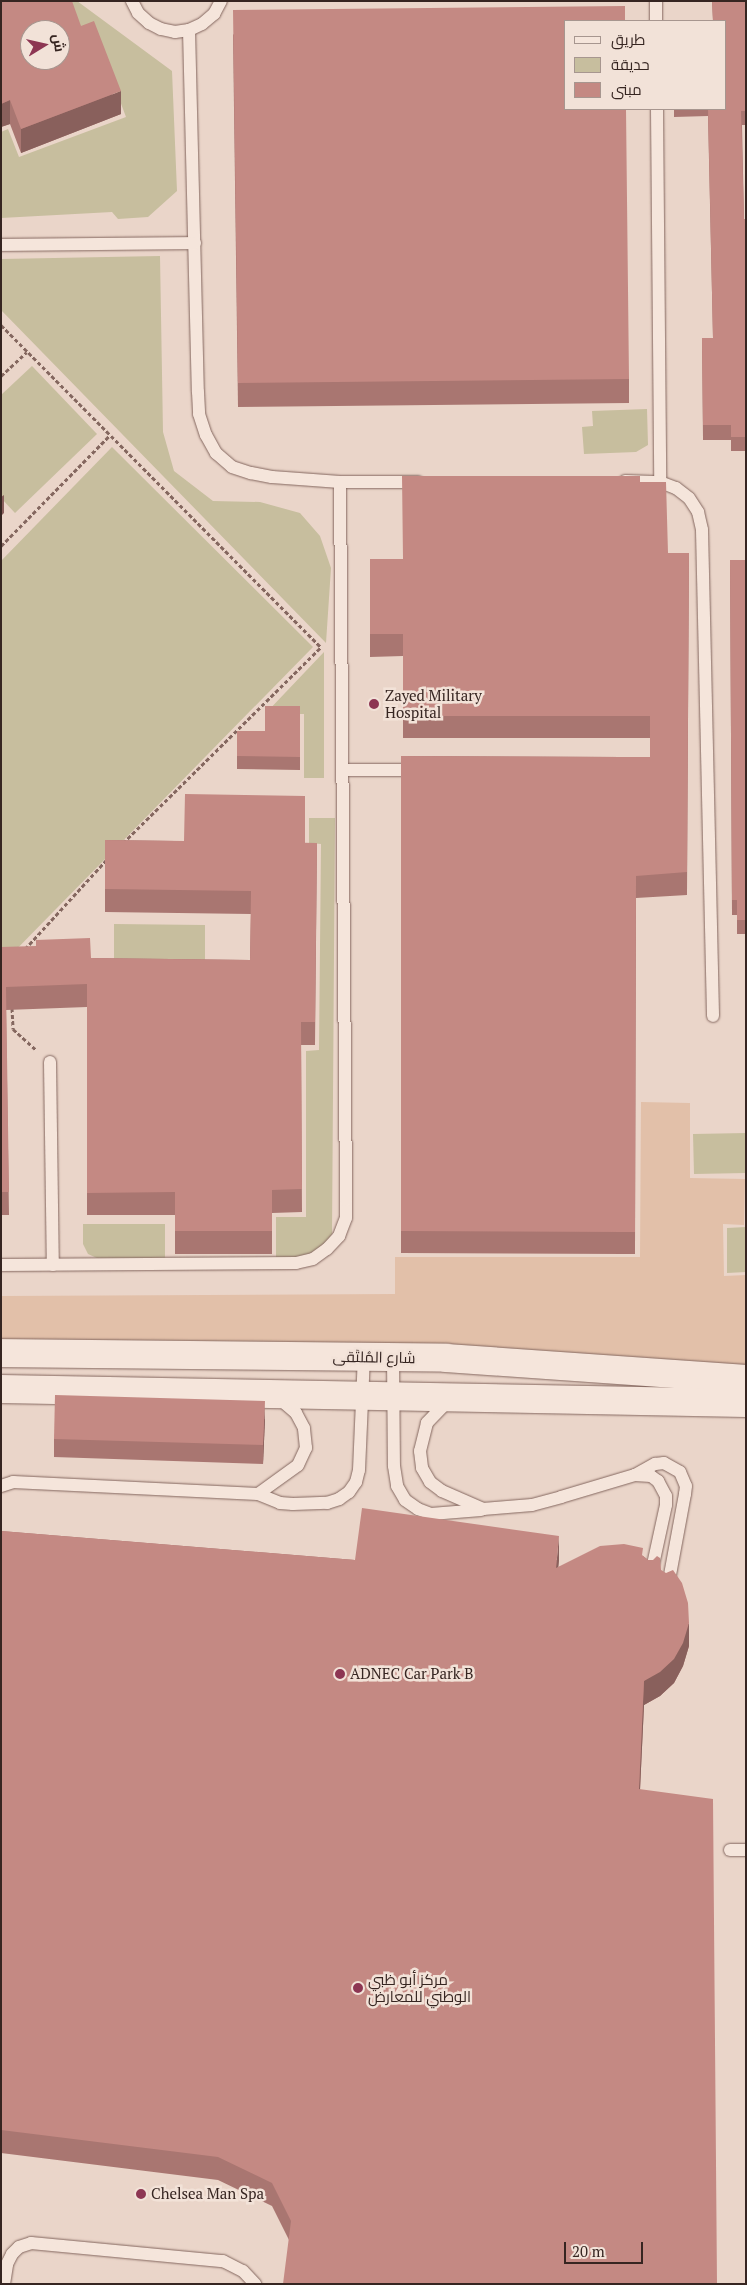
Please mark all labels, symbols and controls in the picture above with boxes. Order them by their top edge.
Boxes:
north arrow [20,20,70,70]
legend [564,20,727,110]
text: طريق [611,29,645,49]
text: ش [49,32,70,53]
text: حديقة [611,54,650,74]
text: مبنى [611,79,642,99]
place label: Zayed Military Hospital [385,686,482,721]
marker: Zayed Military Hospital [367,697,381,711]
street label: شارع المُلتَقى [332,1347,416,1367]
place label: ADNEC Car Park B [350,1665,473,1683]
marker: ADNEC Car Park B [334,1668,346,1680]
place label: مركز أبو ظبي الوطني للمعارض [368,1970,471,2005]
marker: مركز أبو ظبي الوطني للمعارض [352,1982,364,1994]
place label: Chelsea Man Spa [151,2185,264,2203]
marker: Chelsea Man Spa [135,2188,147,2200]
scale bar [567,2232,646,2264]
text: 20 m [572,2241,605,2261]

